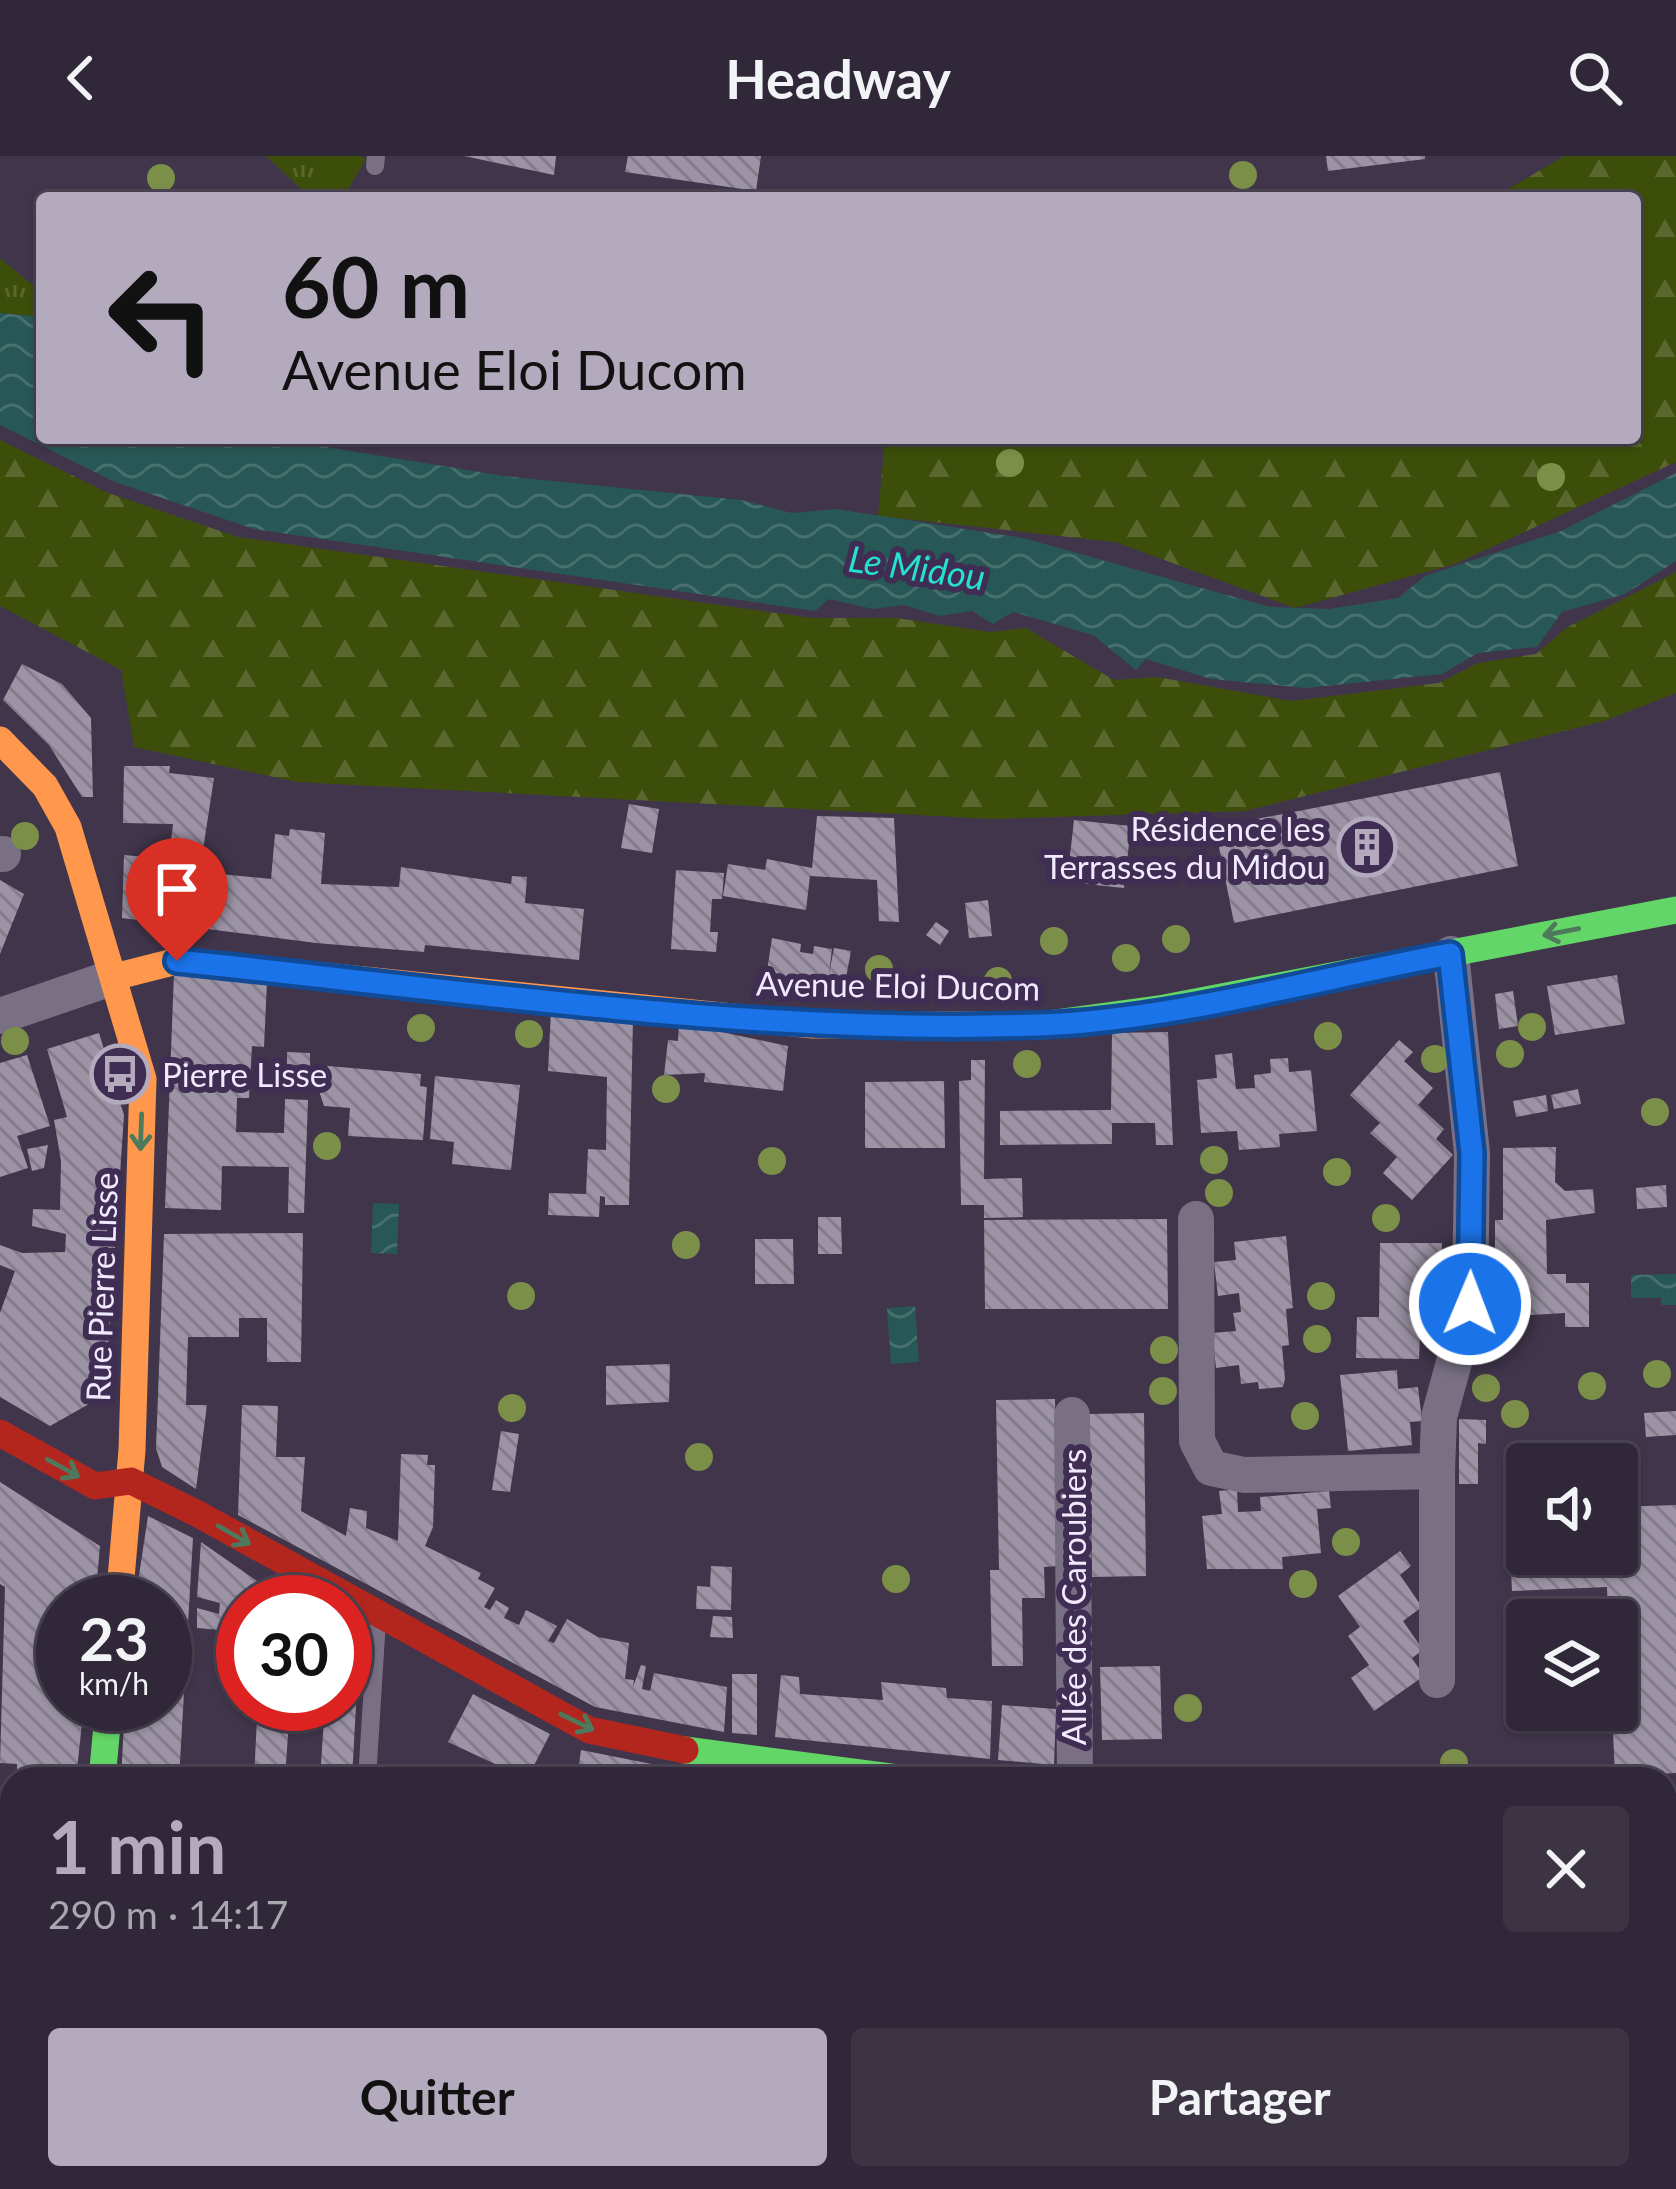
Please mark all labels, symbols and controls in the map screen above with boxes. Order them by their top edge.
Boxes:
icon: back [48,45,114,111]
icon: search [1562,45,1628,111]
text: Headway [725,46,951,111]
text: 60 m [282,235,470,336]
icon: left [84,240,240,396]
text: Avenue Eloi Ducom [282,337,747,402]
water label: Le Midou [846,536,988,598]
place label: Résidence les Terrasses du Midou [1044,808,1325,886]
building icon: Résidence les Terrasses du Midou [1336,816,1398,878]
pin [126,838,228,961]
icon: arrive [144,856,210,922]
one-way arrow [1543,922,1582,944]
street label: Avenue Eloi Ducom [756,963,1040,1007]
bus stop icon: Pierre Lisse [89,1043,151,1105]
place label: Pierre Lisse [162,1054,327,1094]
one-way arrow [130,1112,153,1151]
street label: Rue Pierre Lisse [77,1172,125,1402]
position arrow [1407,1241,1533,1367]
map controls [1506,1443,1638,1731]
button: sound [1506,1443,1638,1575]
street label: Allée des Caroubiers [1053,1449,1093,1745]
one-way arrow [45,1457,80,1480]
one-way arrow [216,1524,251,1548]
speed limit sign: 30 [216,1575,372,1731]
button: layers [1506,1599,1638,1731]
text: 23 [79,1602,149,1674]
text: km/h [79,1665,149,1701]
one-way arrow [558,1712,594,1734]
text: 1 min [48,1803,226,1889]
button: close [1503,1806,1629,1932]
text: 290 m · 14:17 [48,1891,288,1937]
button: Quitter [48,2028,827,2166]
button: Partager [851,2028,1629,2166]

